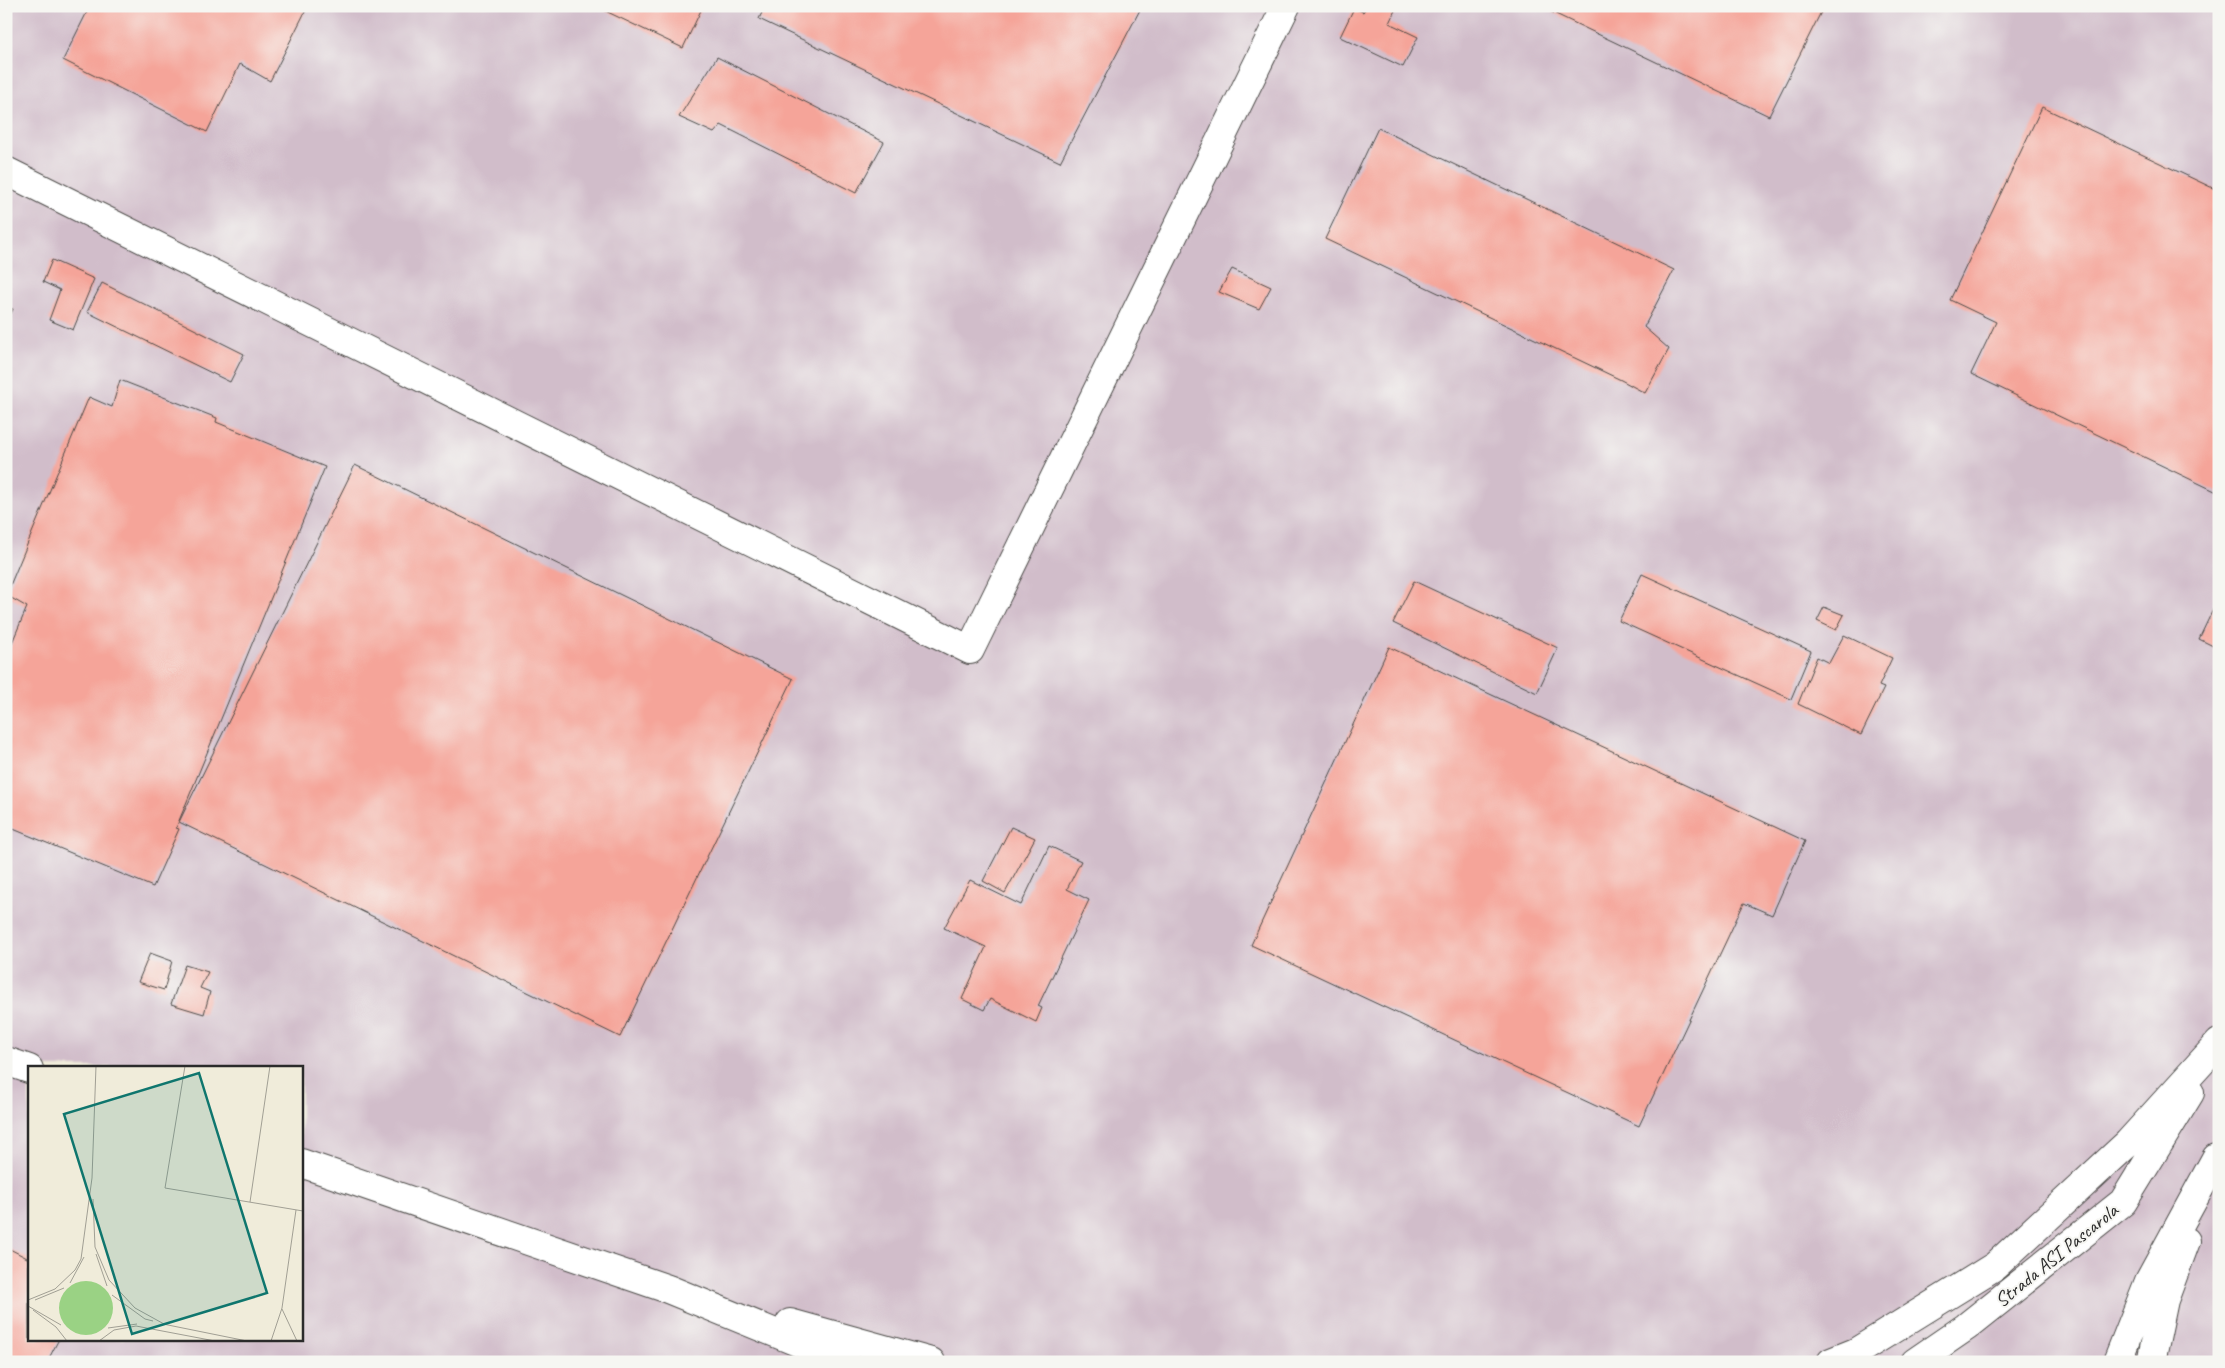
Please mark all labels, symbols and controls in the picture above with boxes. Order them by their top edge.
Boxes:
inset map [28,1066,302,1340]
street label: Strada ASI Pascarola [1990,1197,2124,1313]

